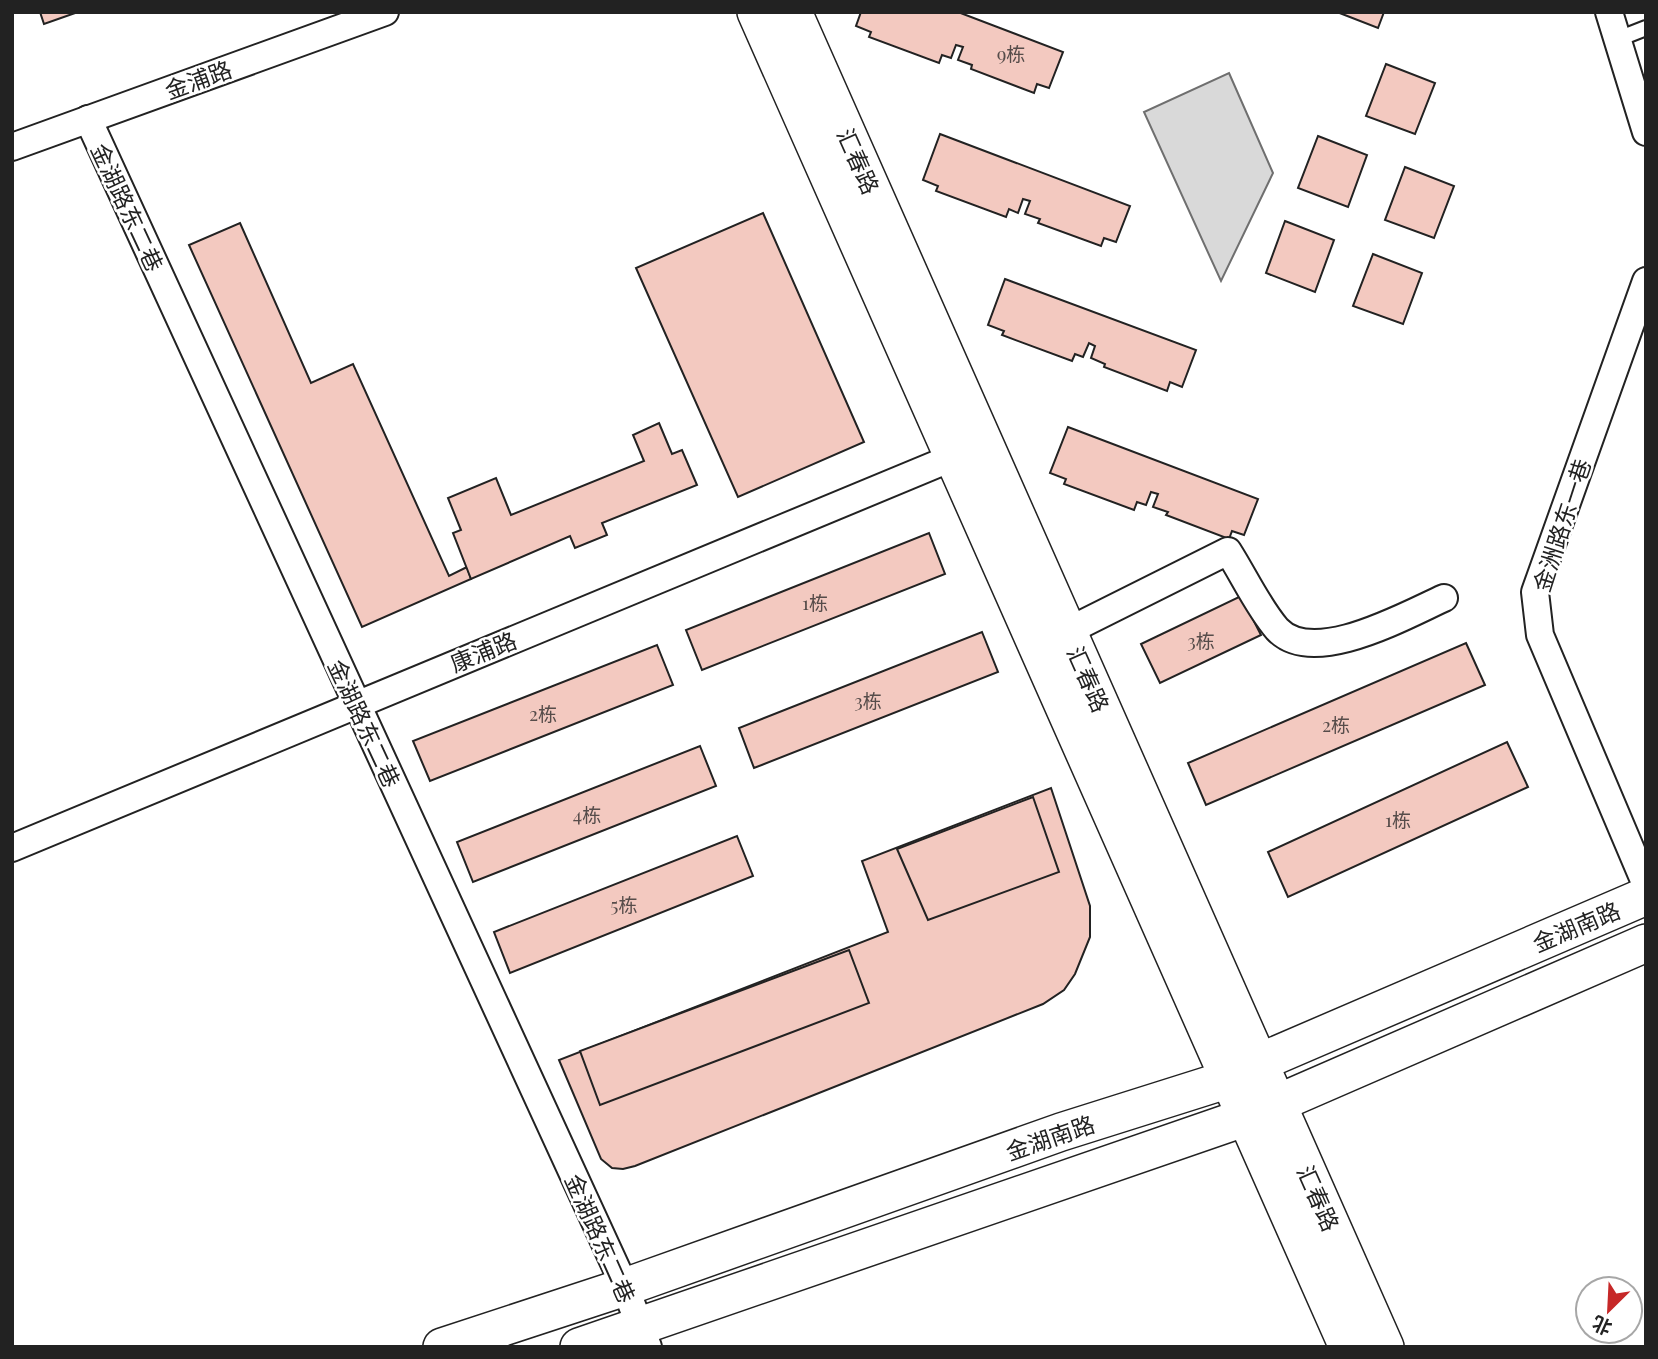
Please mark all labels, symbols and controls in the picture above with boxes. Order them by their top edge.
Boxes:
house number: 9栋 [997,40,1025,66]
street label: 金浦路 [160,53,236,105]
street label: 汇春路 [831,123,887,199]
street label: 金湖路东二巷 [85,138,171,276]
street label: 金洲路东一巷 [1525,455,1597,595]
house number: 1栋 [802,589,828,615]
street label: 康浦路 [445,624,521,678]
house number: 3栋 [1187,627,1215,653]
street label: 汇春路 [1061,641,1117,717]
street label: 金湖路东二巷 [322,654,408,792]
house number: 3栋 [854,687,882,713]
house number: 2栋 [529,700,557,726]
house number: 2栋 [1322,711,1350,737]
house number: 4栋 [573,801,601,827]
house number: 1栋 [1385,806,1411,832]
house number: 5栋 [611,891,637,917]
street label: 金湖南路 [1528,894,1624,958]
street label: 金湖南路 [1001,1107,1099,1167]
street label: 汇春路 [1291,1160,1347,1236]
street label: 金湖路东二巷 [559,1169,643,1307]
north arrow [1574,1275,1644,1345]
text: 北 [1588,1311,1616,1342]

